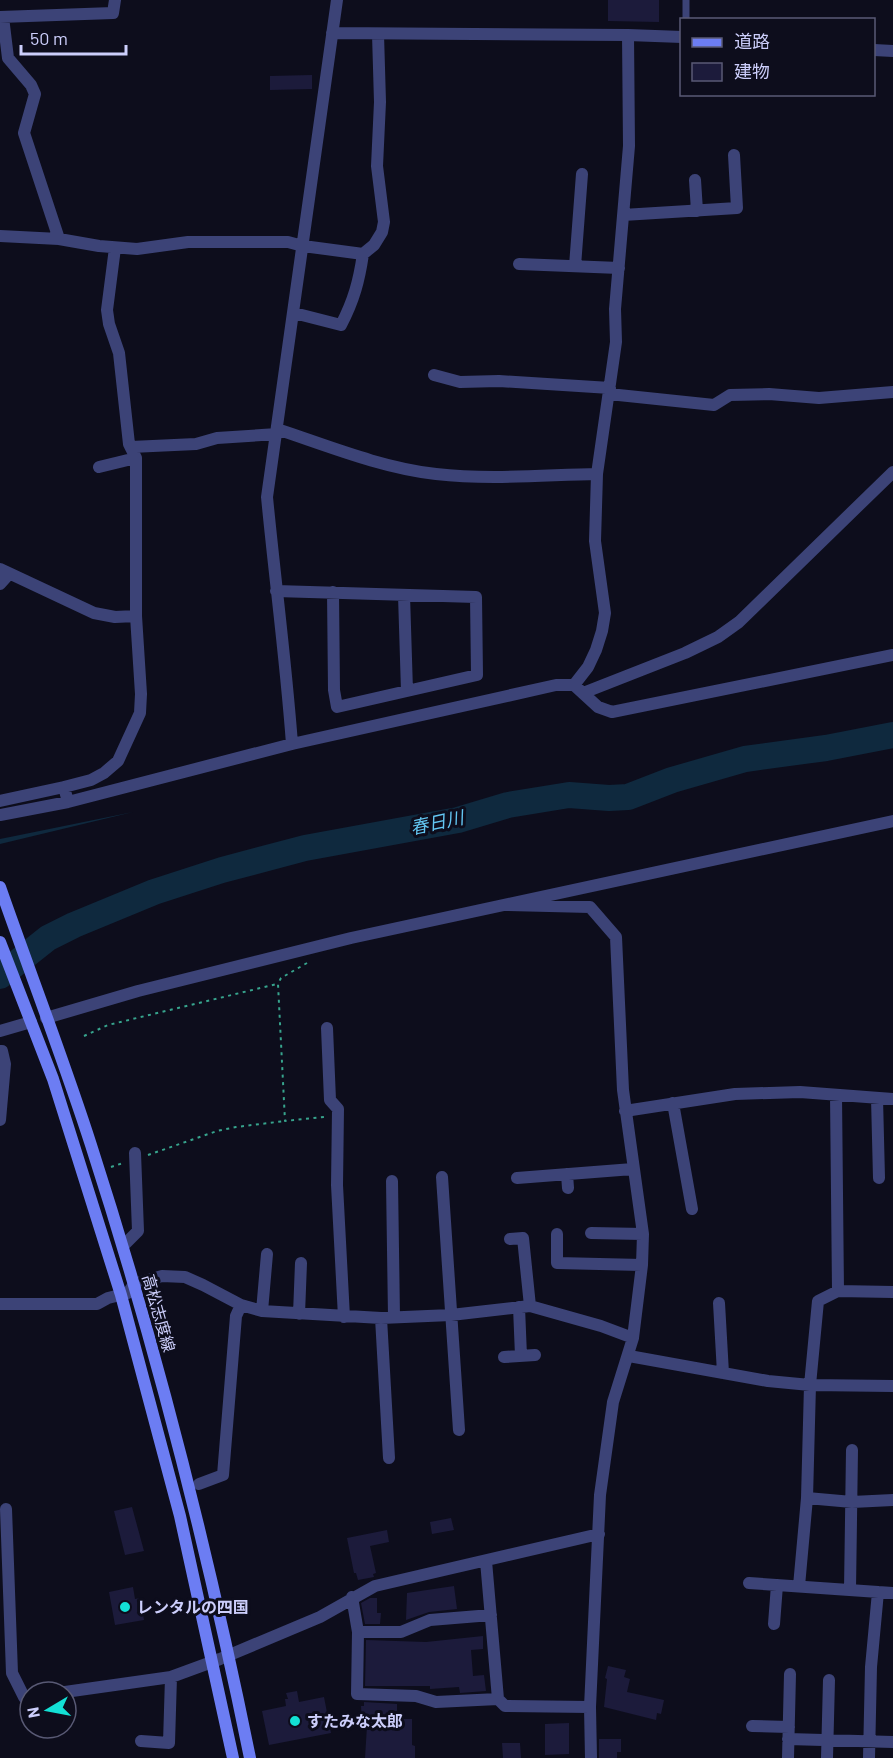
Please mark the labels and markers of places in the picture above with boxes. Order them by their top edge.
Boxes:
place label: レンタルの四国 [137,1597,249,1616]
marker: レンタルの四国 [118,1600,132,1614]
place label: すたみな太郎 [307,1711,403,1730]
marker: すたみな太郎 [288,1714,302,1728]

